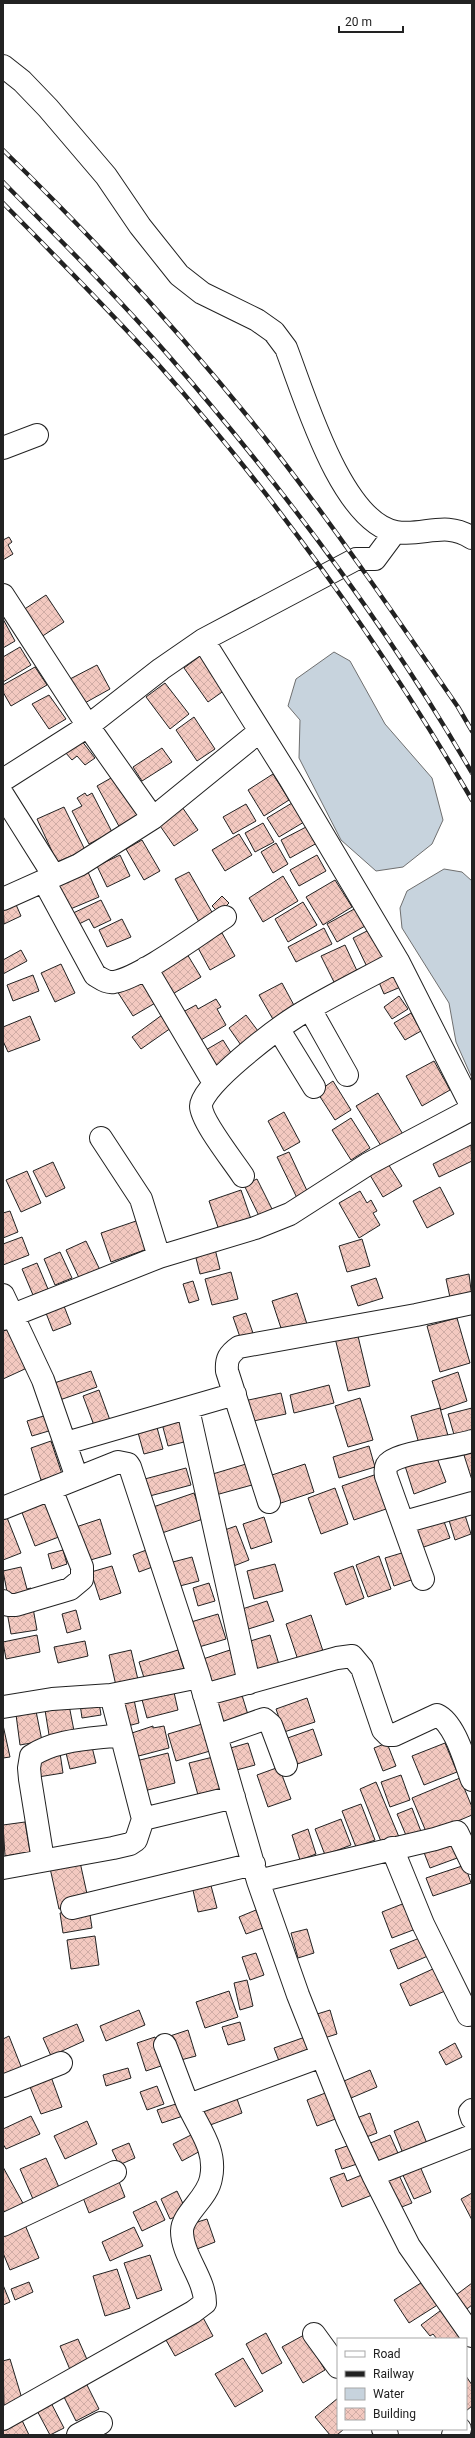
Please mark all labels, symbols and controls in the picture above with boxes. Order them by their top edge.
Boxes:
scale bar [339,8,403,34]
text: 20 m [345,15,372,29]
legend [337,2338,467,2430]
text: Road [373,2347,401,2361]
text: Railway [373,2367,414,2381]
text: Water [373,2387,404,2401]
text: Building [373,2407,416,2421]

